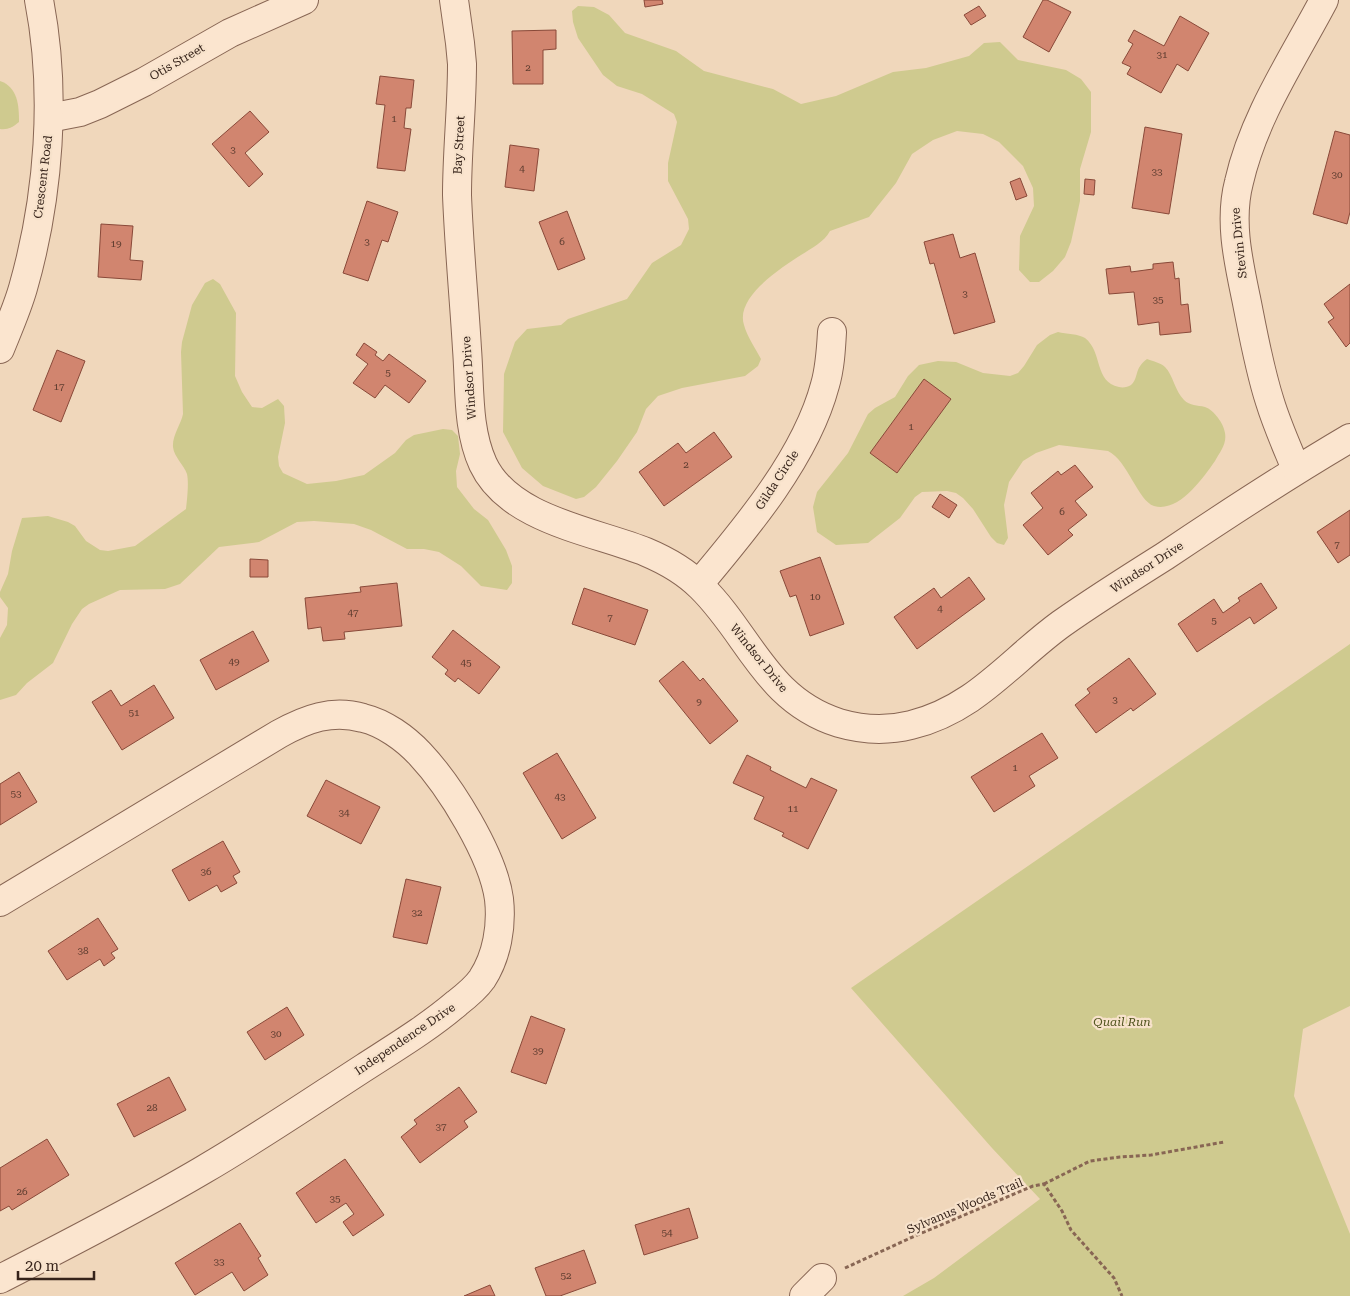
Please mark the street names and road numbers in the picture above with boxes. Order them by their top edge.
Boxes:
street label: Otis Street [147,40,207,83]
street label: Bay Street [450,115,468,175]
street label: Crescent Road [31,134,55,219]
street label: Stevin Drive [1228,206,1250,279]
street label: Windsor Drive [459,335,479,420]
street label: Gilda Circle [752,447,802,513]
street label: Windsor Drive [1108,538,1186,596]
street label: Windsor Drive [727,621,791,695]
street label: Independence Drive [352,1000,458,1078]
street label: Sylvanus Woods Trail [905,1175,1025,1237]

